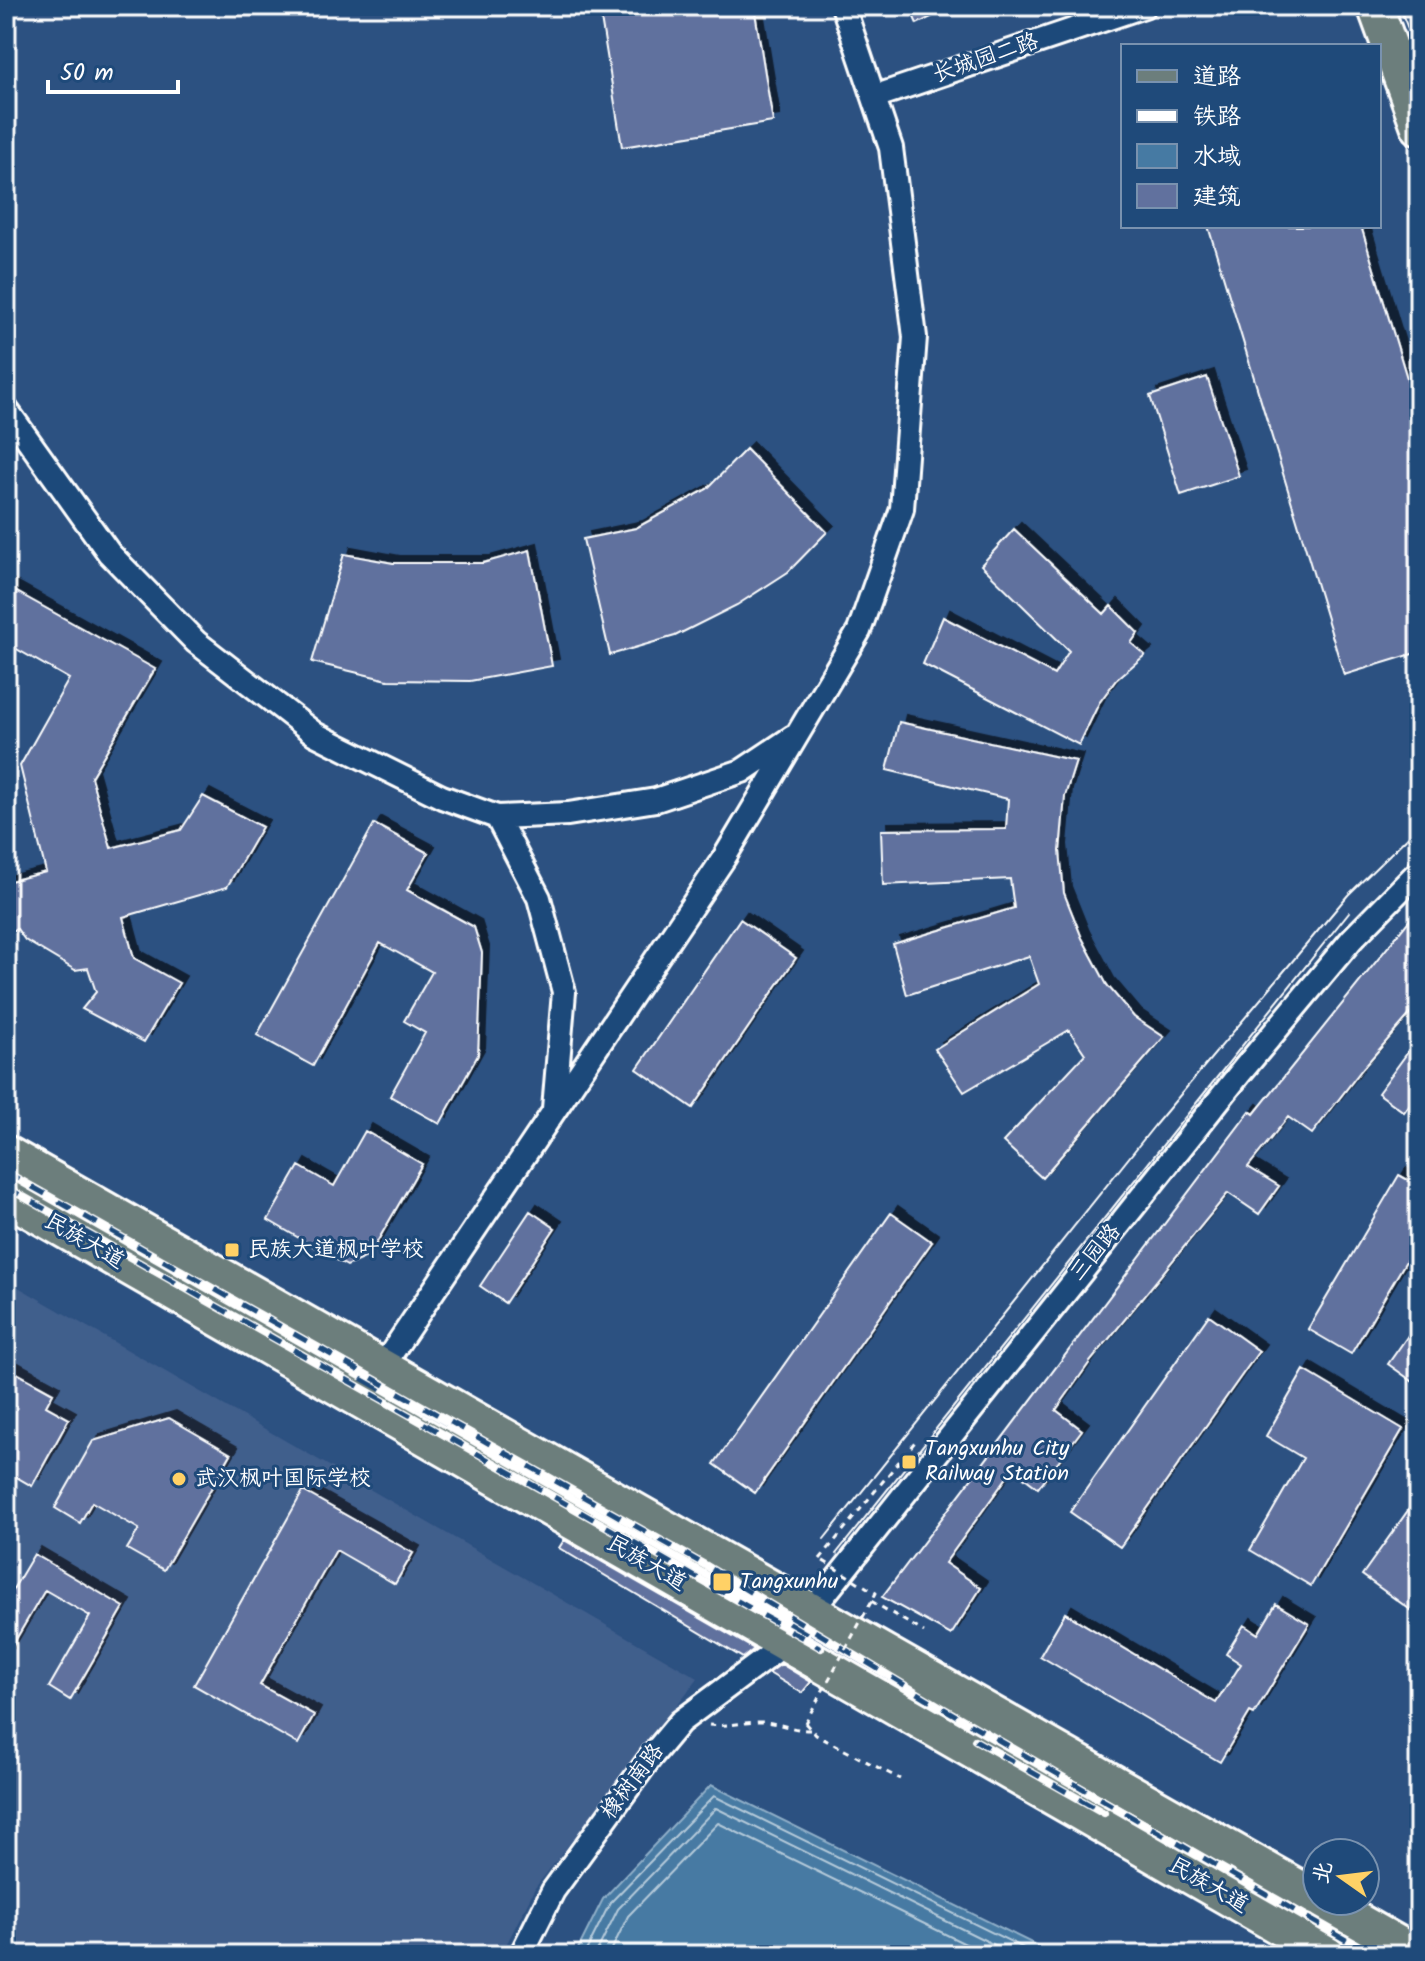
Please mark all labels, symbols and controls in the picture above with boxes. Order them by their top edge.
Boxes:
street label: 长城园二路 [928,25,1044,93]
scale bar [48,44,178,94]
legend [1121,44,1381,228]
text: 50 m [60,54,114,93]
text: 道路 [1193,58,1241,97]
text: 铁路 [1193,98,1241,137]
text: 水域 [1193,138,1241,177]
text: 建筑 [1193,178,1241,217]
street label: 民族大道 [37,1205,131,1279]
street label: 三园路 [1062,1216,1130,1290]
place label: 民族大道枫叶学校 [248,1233,424,1268]
marker: 民族大道枫叶学校 [223,1241,241,1259]
place label: Tangxunhu City Railway Station [925,1432,1070,1492]
marker: Tangxunhu City Railway Station [900,1453,918,1471]
place label: 武汉枫叶国际学校 [195,1462,371,1497]
marker: 武汉枫叶国际学校 [170,1470,188,1488]
street label: 民族大道 [599,1527,693,1601]
place label: Tangxunhu [740,1565,839,1600]
marker: Tangxunhu [711,1571,733,1593]
street label: 橡树南路 [593,1736,673,1828]
north arrow [1301,1837,1381,1917]
street label: 民族大道 [1161,1849,1255,1923]
text: 北 [1304,1858,1344,1888]

